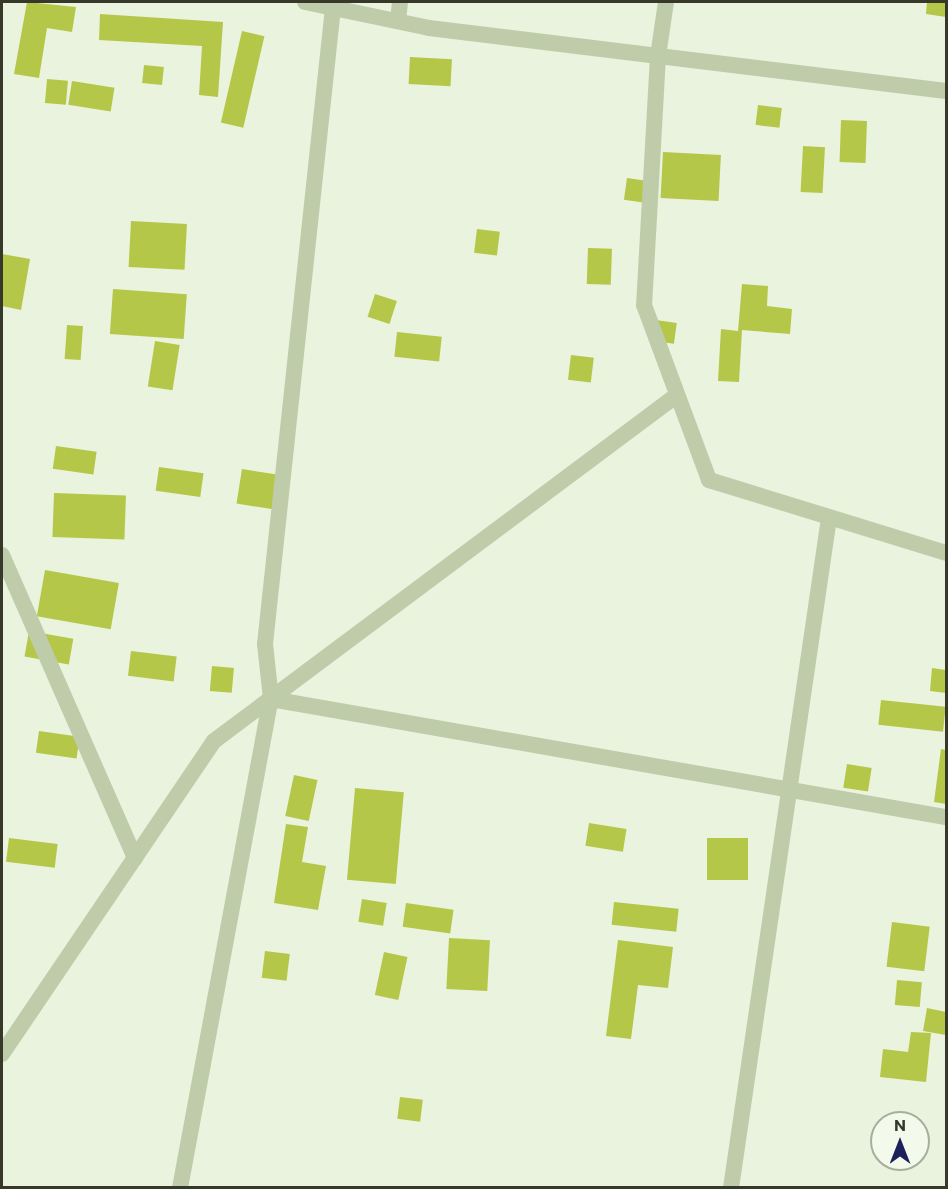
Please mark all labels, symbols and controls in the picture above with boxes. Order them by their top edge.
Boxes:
north arrow [870,1111,930,1171]
text: N [894,1115,906,1134]

